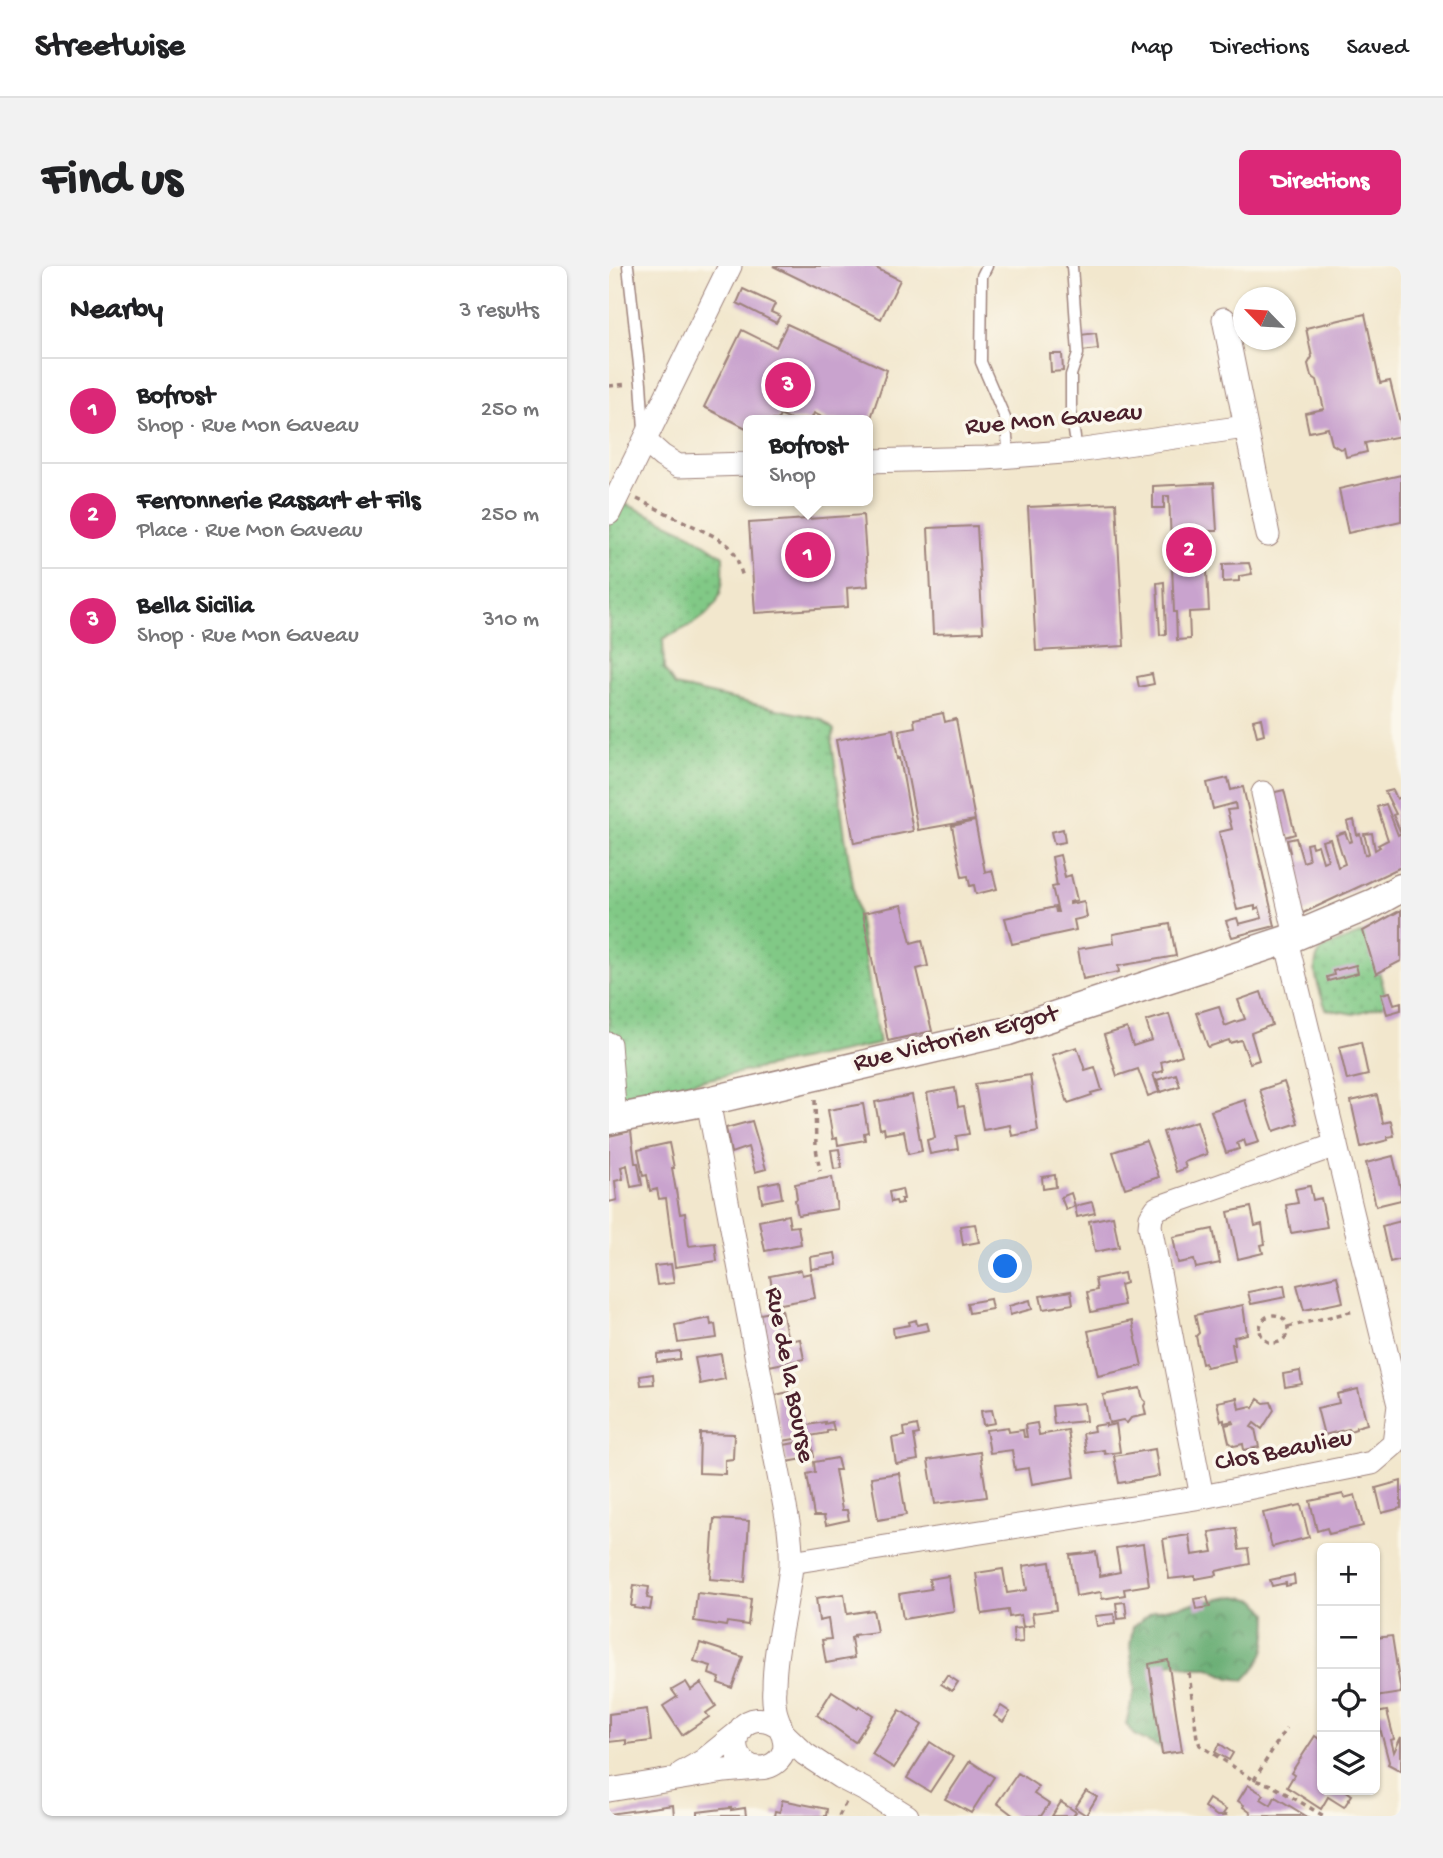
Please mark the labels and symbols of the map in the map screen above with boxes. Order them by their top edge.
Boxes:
north arrow [1233,287,1296,350]
pin: 3 [765,359,811,411]
street label: Rue Mon Gaveau [964,398,1144,444]
pin: 2 [1166,524,1212,576]
pin: 1 [785,529,831,581]
street label: Rue Victorien Ergot [851,999,1064,1080]
your location [988,1249,1022,1283]
street label: Rue de la Bourse [756,1285,820,1466]
street label: Clos Beaulieu [1213,1423,1355,1481]

